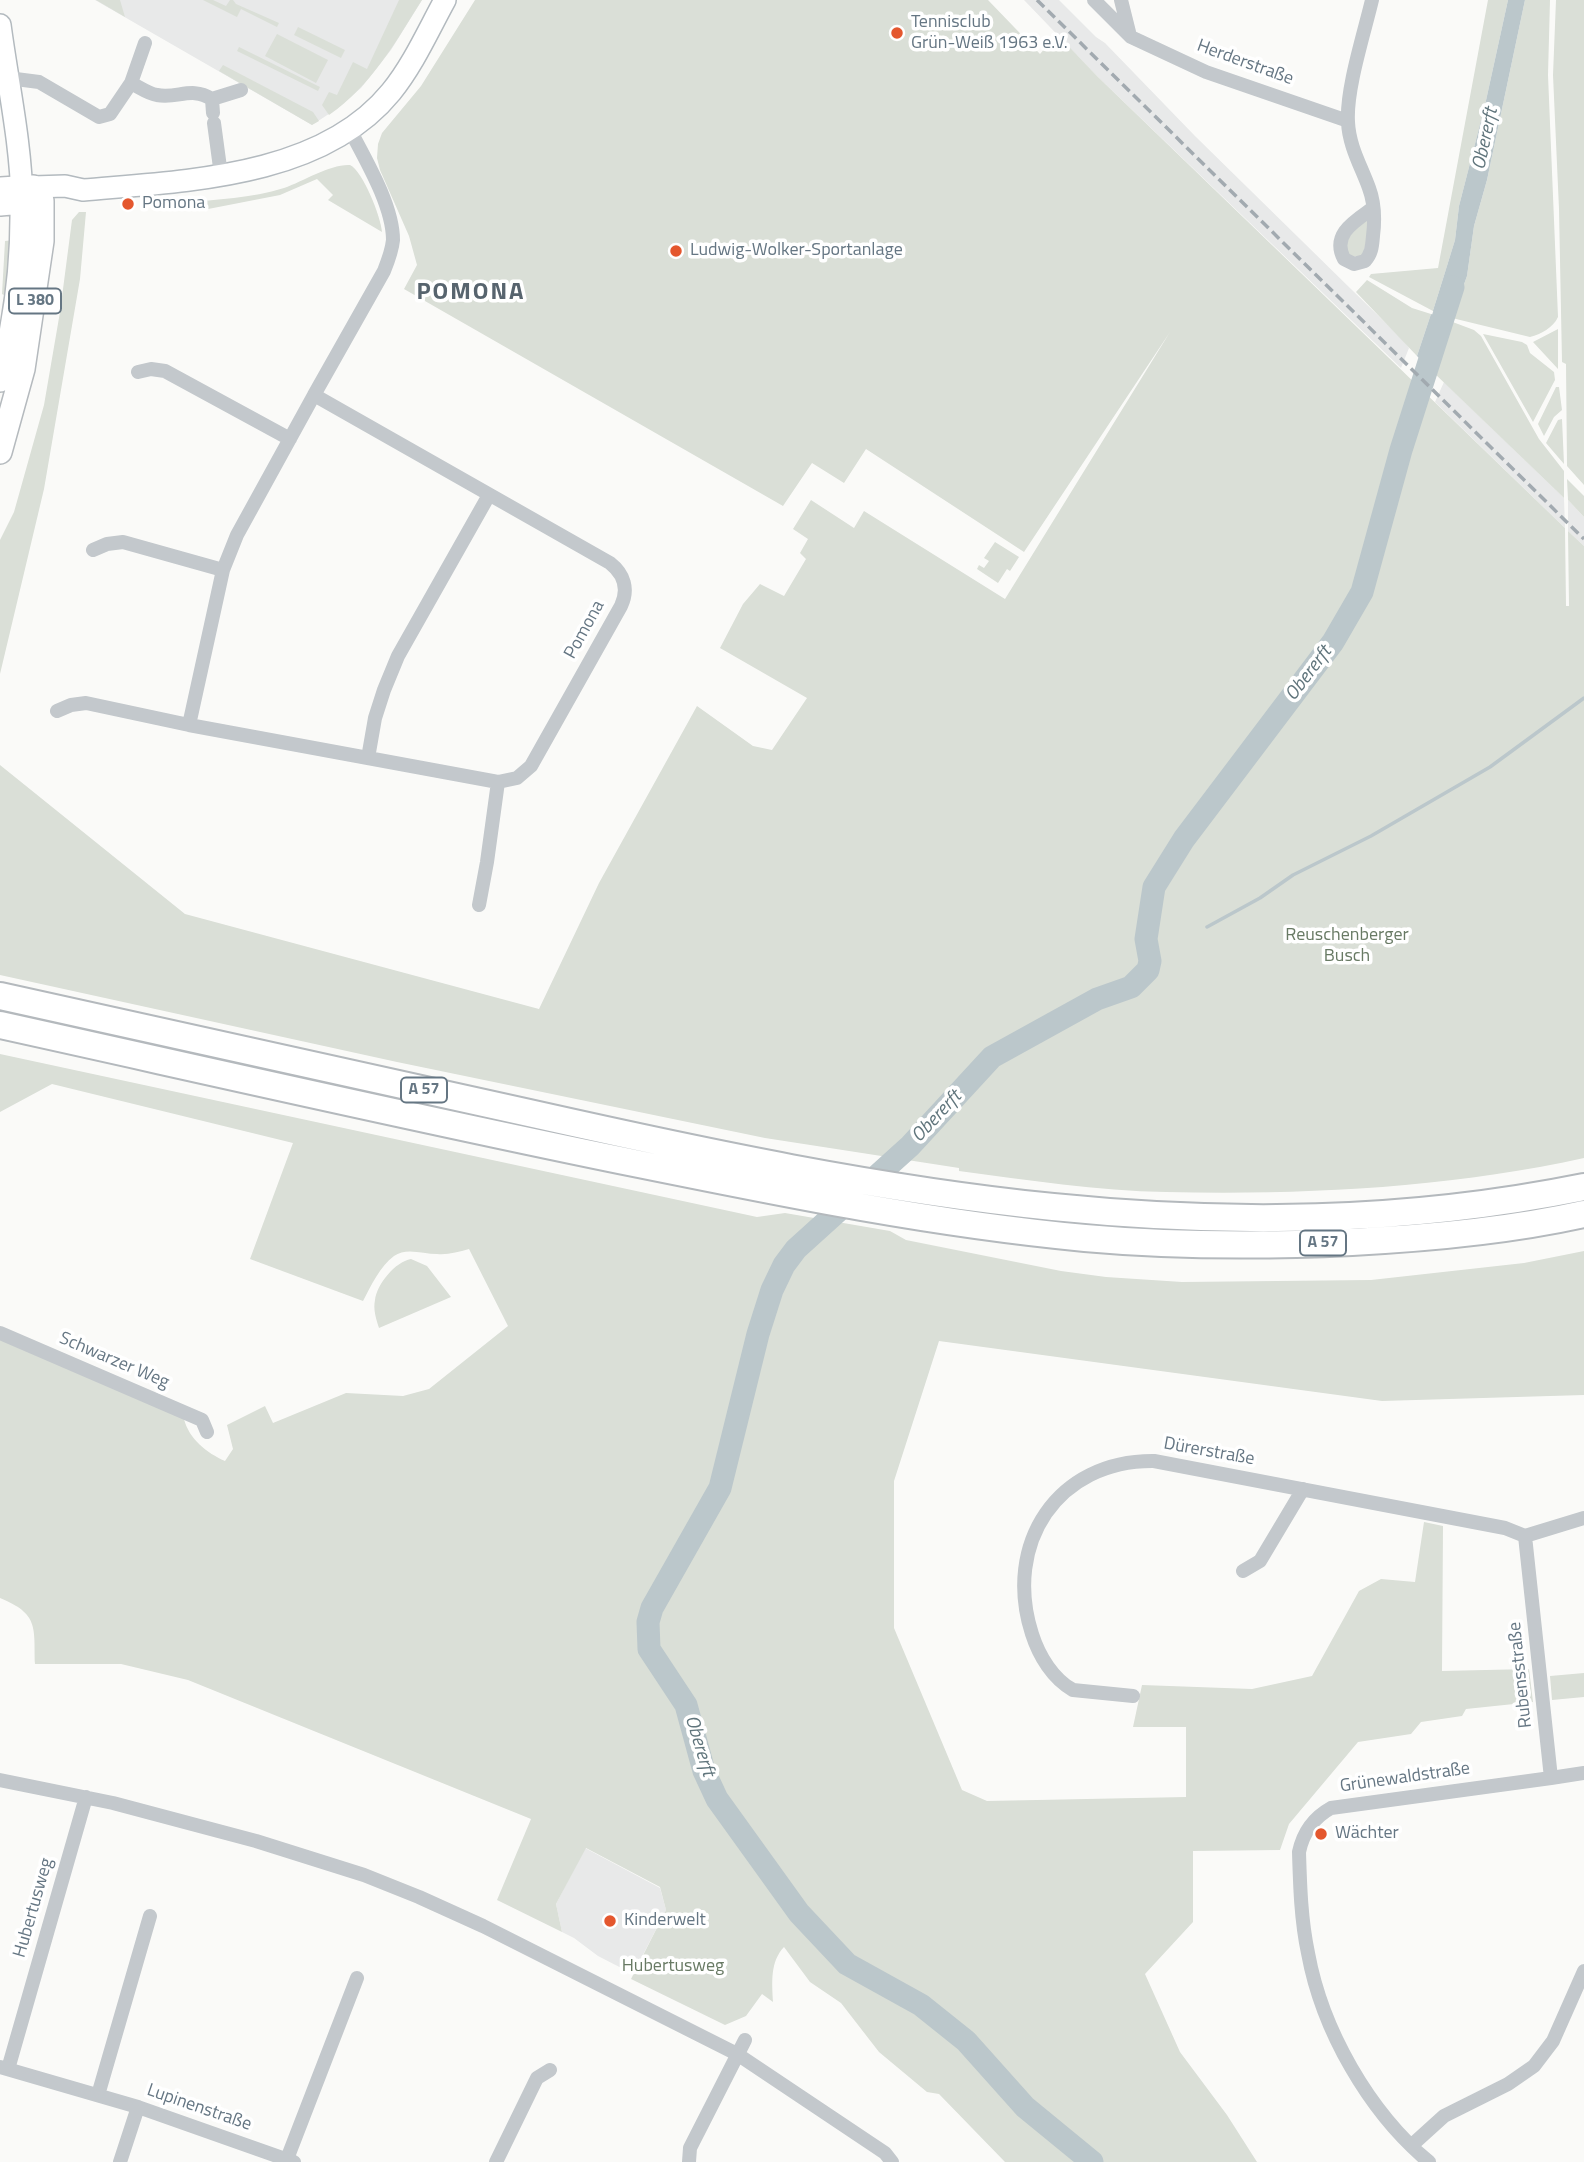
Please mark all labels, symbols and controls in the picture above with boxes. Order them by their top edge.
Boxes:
place label: Tennisclub Grün-Weiß 1963 e.V. [911,12,1068,54]
marker: Tennisclub Grün-Weiß 1963 e.V. [889,25,905,41]
street label: Herderstraße [1194,36,1296,90]
water label: Obererft [1468,106,1504,172]
place label: Pomona [142,193,205,215]
marker: Pomona [120,196,136,212]
place label: Ludwig-Wolker-Sportanlage [690,240,903,262]
marker: Ludwig-Wolker-Sportanlage [668,243,684,259]
district label: POMONA [417,279,525,307]
road number: L 380 [9,288,61,314]
street label: Pomona [560,597,610,663]
water label: Obererft [1281,642,1337,706]
park label: Reuschenberger Busch [1285,925,1409,968]
road number: A 57 [401,1078,447,1102]
water label: Obererft [907,1086,967,1148]
road number: A 57 [1300,1231,1346,1256]
street label: Schwarzer Weg [56,1328,172,1394]
street label: Dürerstraße [1162,1433,1256,1471]
street label: Rubensstraße [1505,1621,1537,1729]
water label: Obererft [679,1713,719,1779]
street label: Grünewaldstraße [1339,1758,1471,1798]
place label: Wächter [1335,1823,1399,1845]
marker: Wächter [1313,1826,1329,1842]
street label: Hubertusweg [9,1856,59,1960]
place label: Kinderwelt [624,1910,706,1932]
marker: Kinderwelt [602,1913,618,1929]
park label: Hubertusweg [622,1956,724,1978]
street label: Lupinenstraße [144,2080,254,2136]

